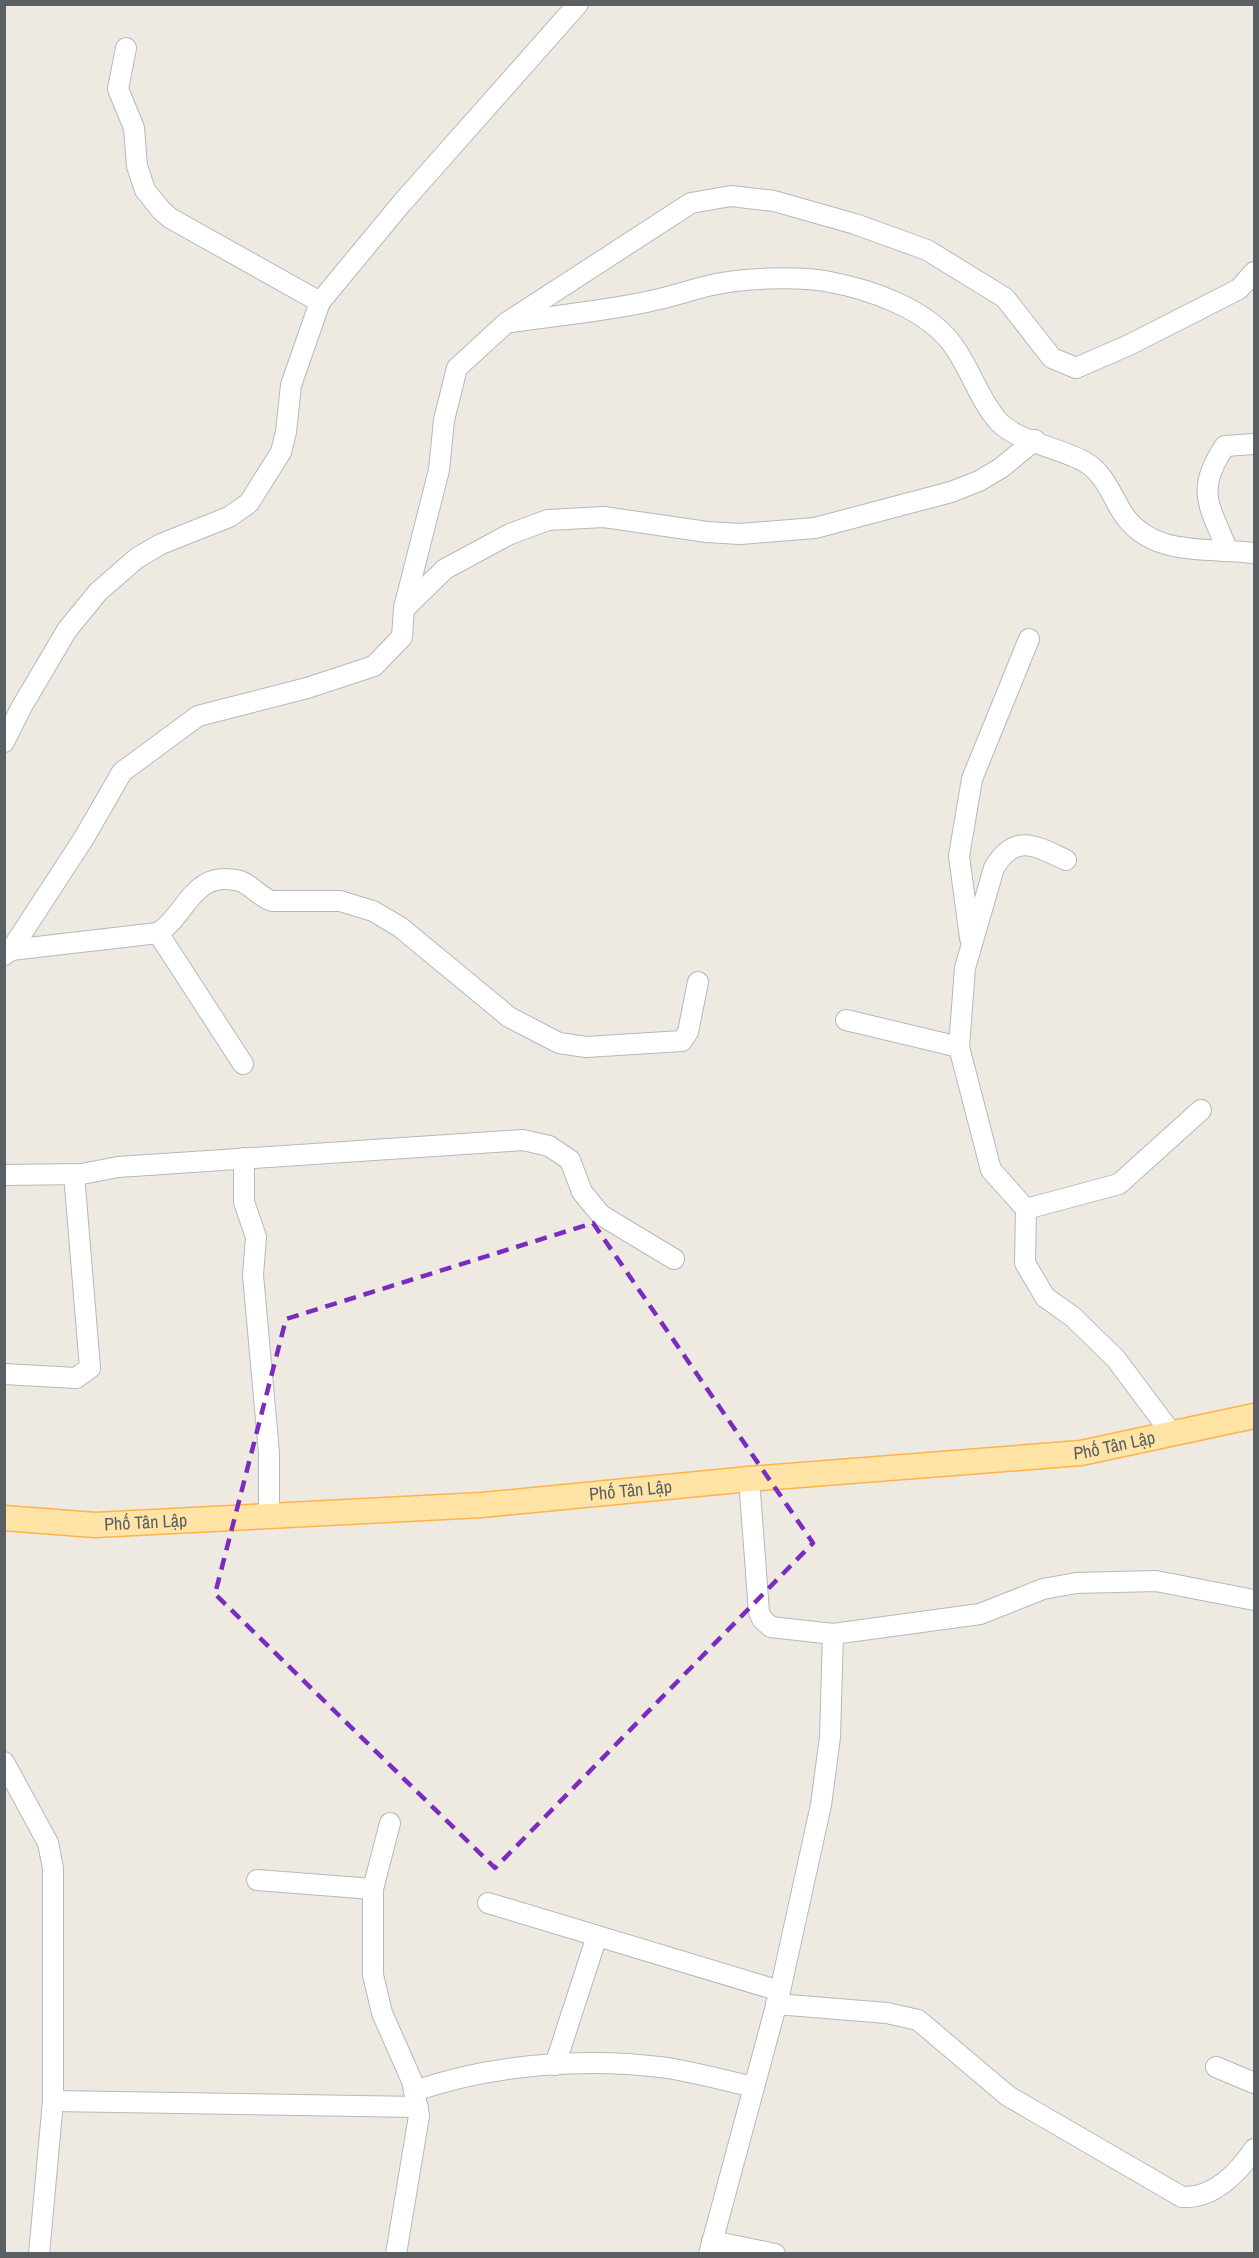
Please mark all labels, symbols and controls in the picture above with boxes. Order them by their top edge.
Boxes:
street label: Phố Tân Lập [1072,1425,1157,1466]
street label: Phố Tân Lập [588,1474,673,1507]
street label: Phố Tân Lập [104,1507,188,1537]

